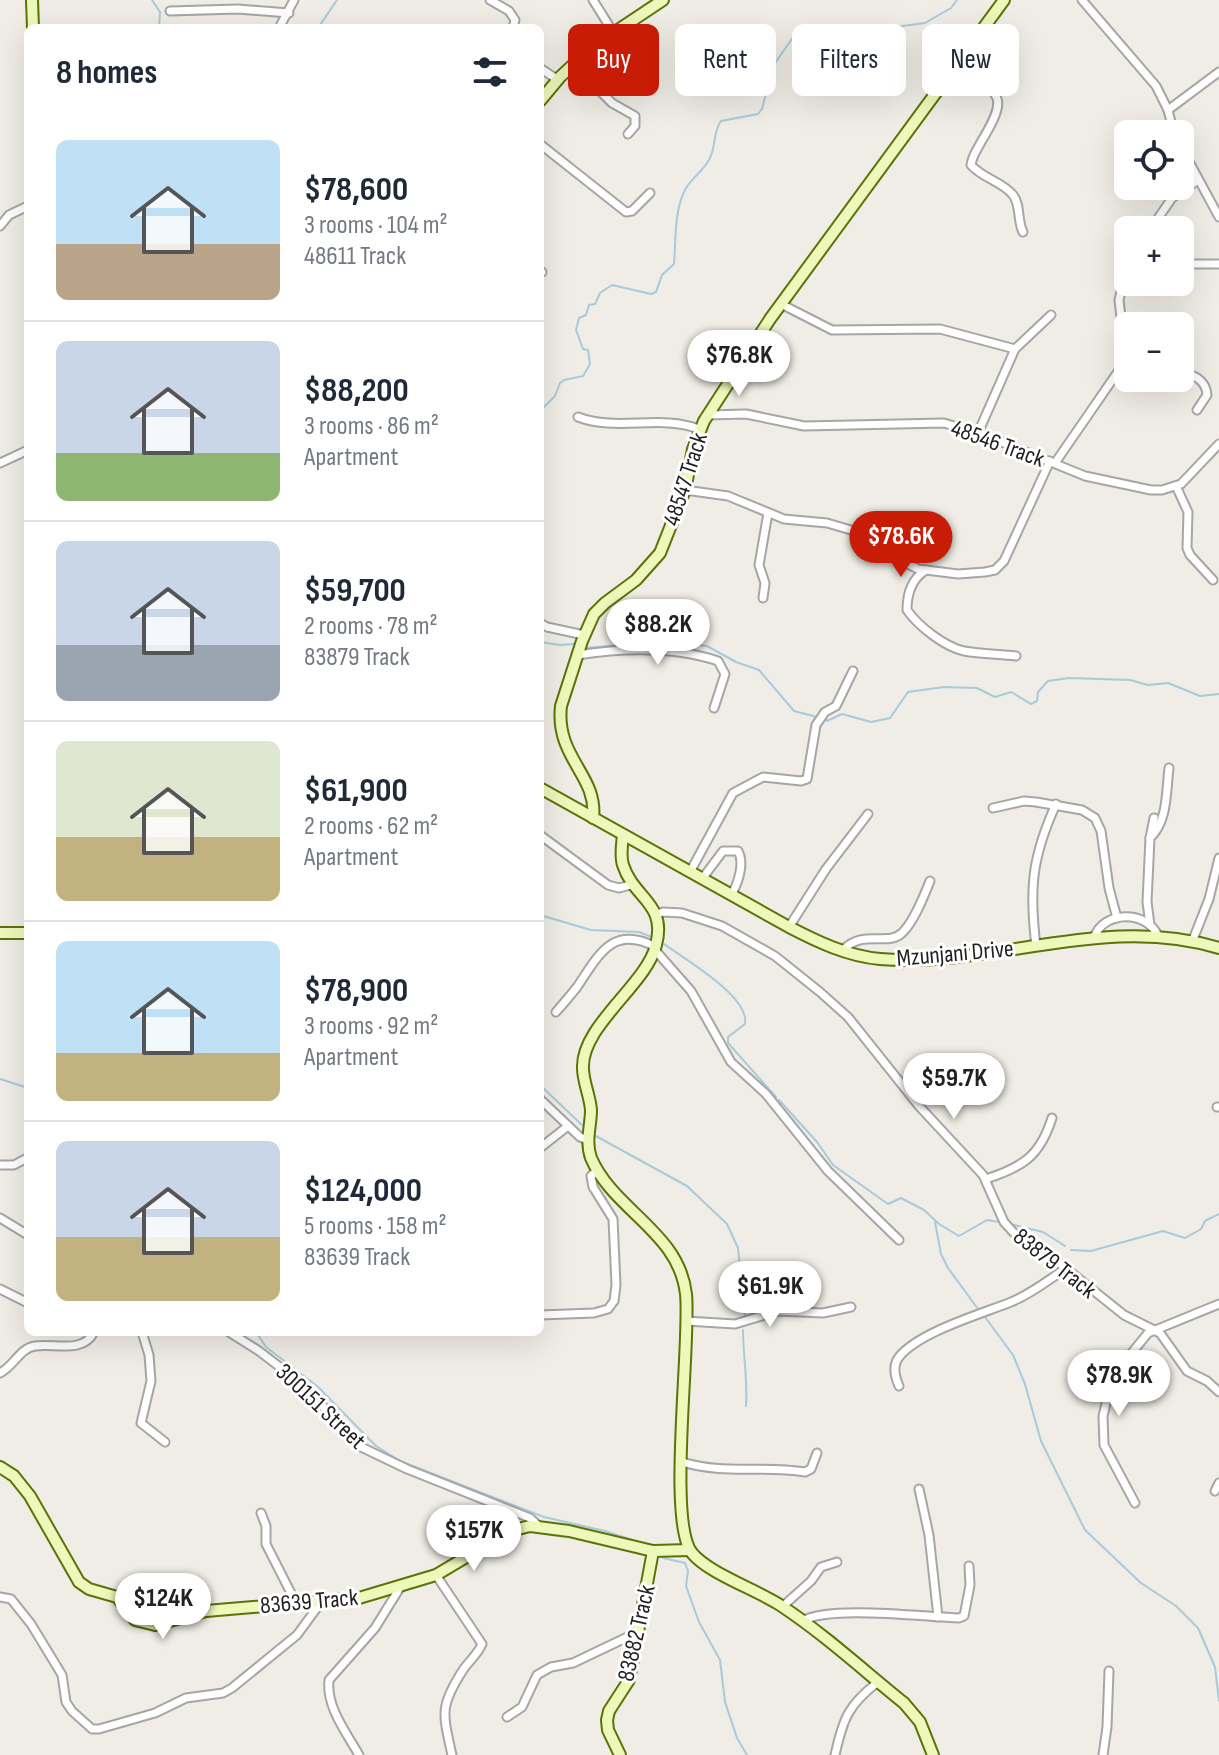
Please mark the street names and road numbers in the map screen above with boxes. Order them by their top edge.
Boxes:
street label: 48546 Track [947,413,1048,474]
street label: 48547 Track [657,429,714,529]
street label: Mzunjani Drive [895,934,1015,973]
street label: 83879 Track [1007,1222,1102,1305]
street label: 300151 Street [270,1357,372,1455]
street label: 83882 Track [611,1582,662,1684]
street label: 83639 Track [259,1583,359,1620]

